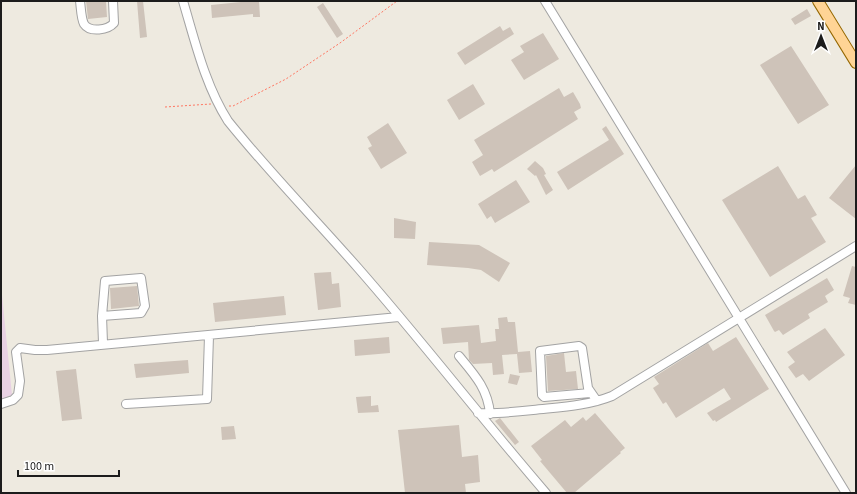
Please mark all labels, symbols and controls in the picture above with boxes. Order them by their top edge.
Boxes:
north arrow [801,16,841,56]
text: N [817,19,825,34]
scale bar [18,452,119,478]
text: 100 m [24,458,54,475]

